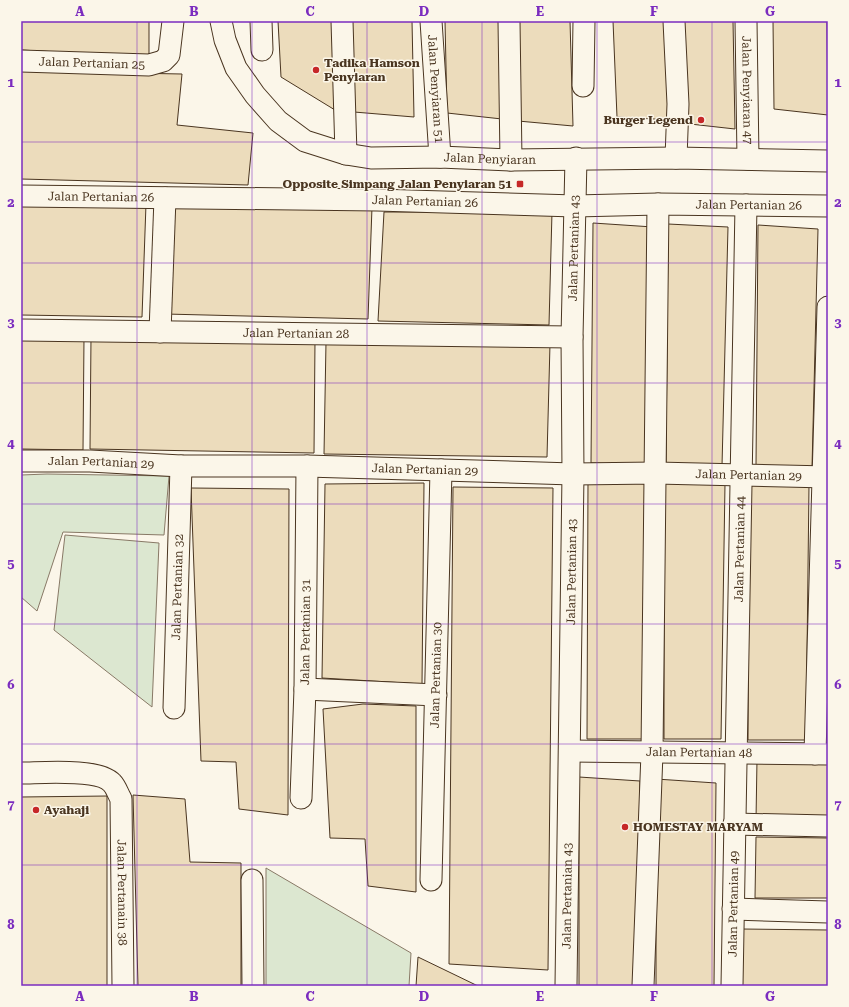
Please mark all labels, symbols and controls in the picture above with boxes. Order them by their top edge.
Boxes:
text: A [75,4,85,19]
text: B [189,4,199,19]
text: C [305,4,315,19]
text: D [419,4,429,19]
text: E [536,4,544,19]
text: F [650,4,658,19]
text: G [765,4,775,19]
street label: Jalan Penyiaran 51 [425,34,446,144]
street label: Jalan Penyiaran 47 [739,36,755,145]
street label: Jalan Pertanian 25 [39,55,146,72]
place label: Tadika Hamson Penyiaran [324,56,420,84]
marker: Tadika Hamson Penyiaran [311,65,321,75]
text: 1 [7,75,15,90]
text: 1 [834,75,842,90]
place label: Burger Legend [603,113,693,127]
marker: Burger Legend [696,115,706,125]
street label: Jalan Penyiaran [443,150,536,167]
place label: Opposite Simpang Jalan Penyiaran 51 [283,177,512,191]
marker: Opposite Simpang Jalan Penyiaran 51 [515,179,525,189]
street label: Jalan Pertanian 26 [48,189,155,204]
street label: Jalan Pertanian 26 [372,193,479,210]
street label: Jalan Pertanian 43 [566,194,582,301]
text: 2 [7,195,15,210]
text: 2 [834,195,842,210]
street label: Jalan Pertanian 26 [696,197,802,213]
text: 3 [7,315,15,330]
text: 3 [834,315,842,330]
street label: Jalan Pertanian 28 [243,326,350,341]
text: 4 [7,436,15,451]
text: 4 [834,436,842,451]
street label: Jalan Pertanian 29 [48,454,155,472]
street label: Jalan Pertanian 29 [371,461,479,478]
street label: Jalan Pertanian 29 [695,467,802,483]
street label: Jalan Pertanian 44 [732,495,748,602]
street label: Jalan Pertanian 43 [564,518,579,625]
street label: Jalan Pertanian 32 [169,533,186,640]
text: 5 [7,556,15,571]
text: 5 [834,556,842,571]
street label: Jalan Pertanian 31 [298,578,313,685]
street label: Jalan Pertanian 30 [428,621,444,728]
text: 6 [7,677,15,692]
text: 6 [834,677,842,692]
street label: Jalan Pertanian 48 [646,745,753,760]
text: 7 [7,797,15,812]
text: 7 [834,797,842,812]
place label: Ayahaji [44,803,89,817]
marker: Ayahaji [31,805,41,815]
place label: HOMESTAY MARYAM [633,820,763,834]
marker: HOMESTAY MARYAM [620,822,630,832]
street label: Jalan Pertanain 38 [114,839,130,946]
street label: Jalan Pertanian 43 [560,842,575,949]
street label: Jalan Pertanian 49 [726,850,741,957]
text: 8 [7,917,15,932]
text: 8 [834,917,842,932]
text: A [75,989,85,1004]
text: B [189,989,199,1004]
text: C [305,989,315,1004]
text: D [419,989,429,1004]
text: E [536,989,544,1004]
text: F [650,989,658,1004]
text: G [765,989,775,1004]

